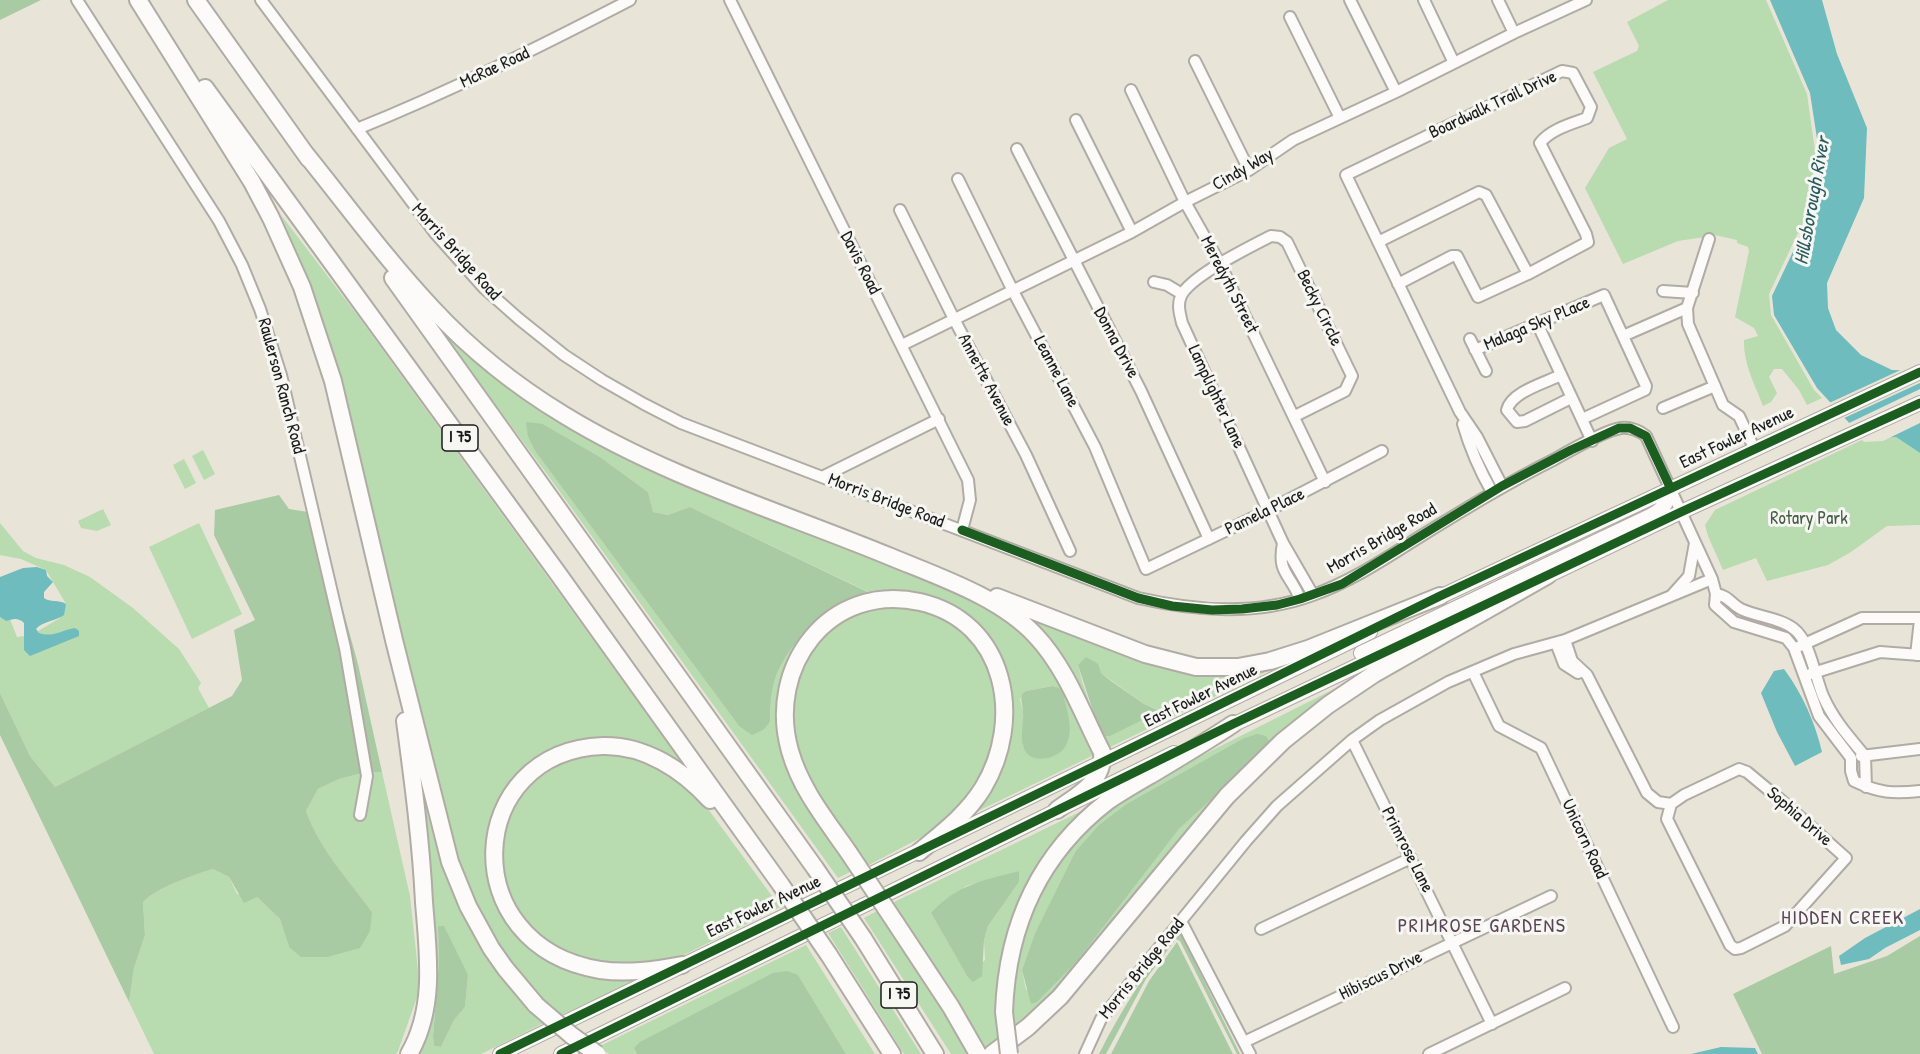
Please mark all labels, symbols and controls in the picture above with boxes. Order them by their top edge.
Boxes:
street label: McRae Road [457,43,533,93]
street label: Boardwalk Trail Drive [1426,66,1560,144]
water label: Hillsborough River [1790,135,1836,267]
street label: Cindy Way [1209,144,1277,196]
street label: Morris Bridge Road [407,199,505,305]
street label: Davis Road [835,228,885,298]
street label: Meredyth Street [1195,233,1263,337]
street label: Becky Circle [1291,266,1347,350]
street label: Malaga Sky PLace [1481,292,1593,356]
street label: Donna Drive [1088,304,1144,382]
street label: Raulerson Ranch Road [253,316,309,456]
street label: Annette Avenue [953,330,1019,430]
street label: Leanne Lane [1028,333,1084,411]
street label: Lamplighter Lane [1183,342,1249,452]
street label: East Fowler Avenue [1677,402,1797,474]
road number: I 75 [442,425,478,451]
street label: Morris Bridge Road [825,469,947,533]
street label: Pamela Place [1222,483,1308,541]
street label: Morris Bridge Road [1323,499,1441,579]
park label: Rotary Park [1770,508,1848,530]
street label: East Fowler Avenue [1141,659,1261,733]
street label: Sophia Drive [1762,783,1836,851]
street label: Unicorn Road [1556,796,1612,882]
street label: Primrose Lane [1376,804,1438,896]
street label: East Fowler Avenue [704,871,824,943]
district label: HIDDEN CREEK [1781,907,1905,931]
street label: Morris Bridge Road [1095,914,1189,1024]
district label: PRIMROSE GARDENS [1398,915,1566,939]
street label: Hibiscus Drive [1336,947,1426,1005]
road number: I 75 [881,982,917,1008]

